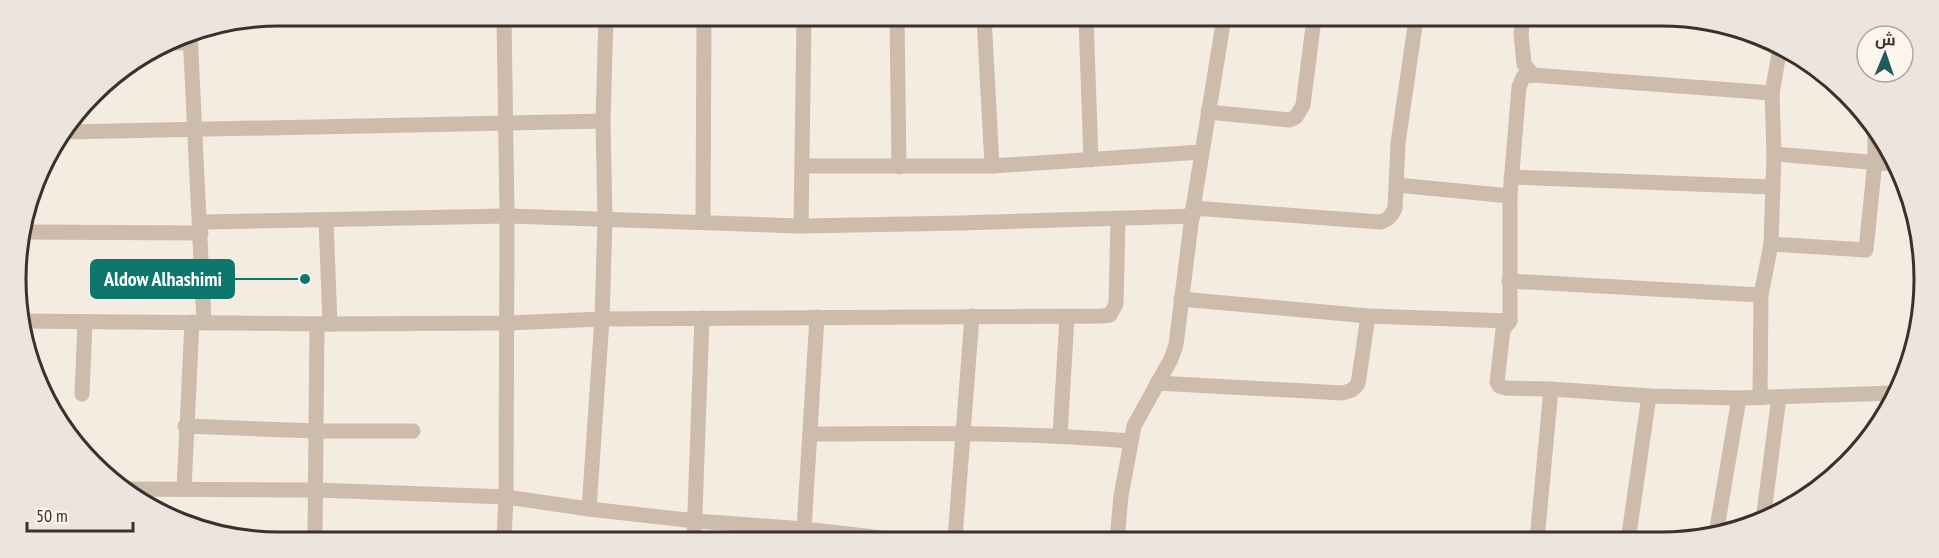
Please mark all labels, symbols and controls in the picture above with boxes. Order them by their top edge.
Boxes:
north arrow [1855,24,1915,84]
text: ش [1875,29,1896,49]
callout: Aldow Alhashimi [91,260,234,298]
text: Aldow Alhashimi [103,266,222,292]
scale bar [27,495,134,533]
text: 50 m [36,504,68,527]

